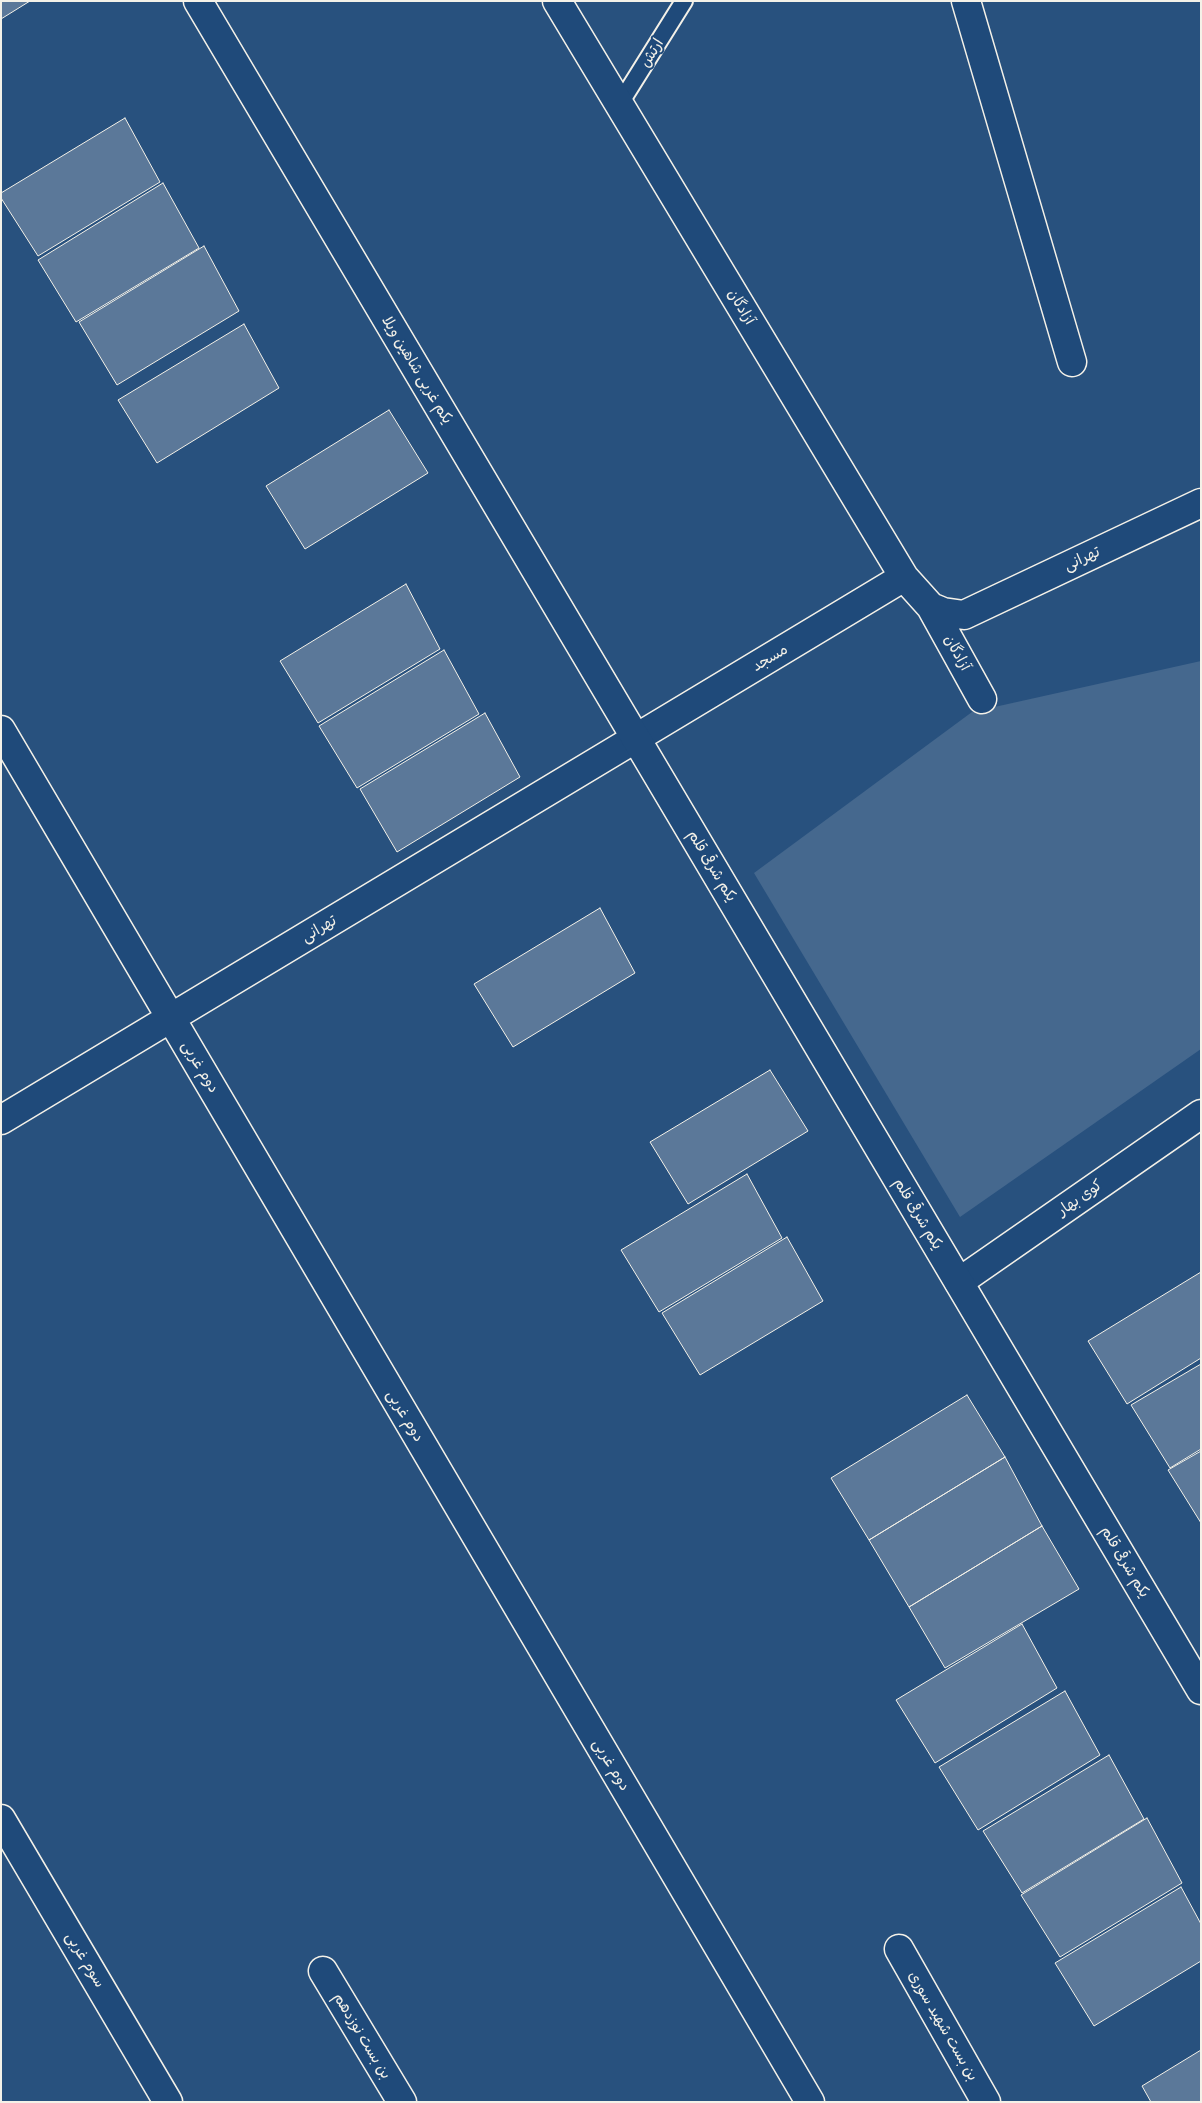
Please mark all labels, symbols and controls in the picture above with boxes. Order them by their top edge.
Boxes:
street label: ارتش [636,35,668,71]
street label: آزادگان [723,286,759,328]
street label: یکم غربی شاهین ویلا [378,313,456,427]
street label: تهرانی [1061,543,1103,575]
street label: آزادگان [940,632,974,674]
street label: مسجد [749,640,791,676]
street label: یکم شرقی قلم [684,827,740,905]
street label: تهرانی [298,912,340,946]
street label: دوم غربی [177,1038,223,1096]
street label: یکم شرقی قلم [890,1175,946,1253]
street label: کوی بهار [1054,1176,1106,1220]
street label: دوم غربی [382,1387,428,1445]
street label: یکم شرقی قلم [1097,1523,1153,1601]
street label: دوم غربی [588,1736,634,1794]
street label: سوم غربی [61,1929,109,1991]
street label: بن بست شهید سوری [904,1968,982,2084]
street label: بن بست نوزدهم [329,1990,395,2082]

